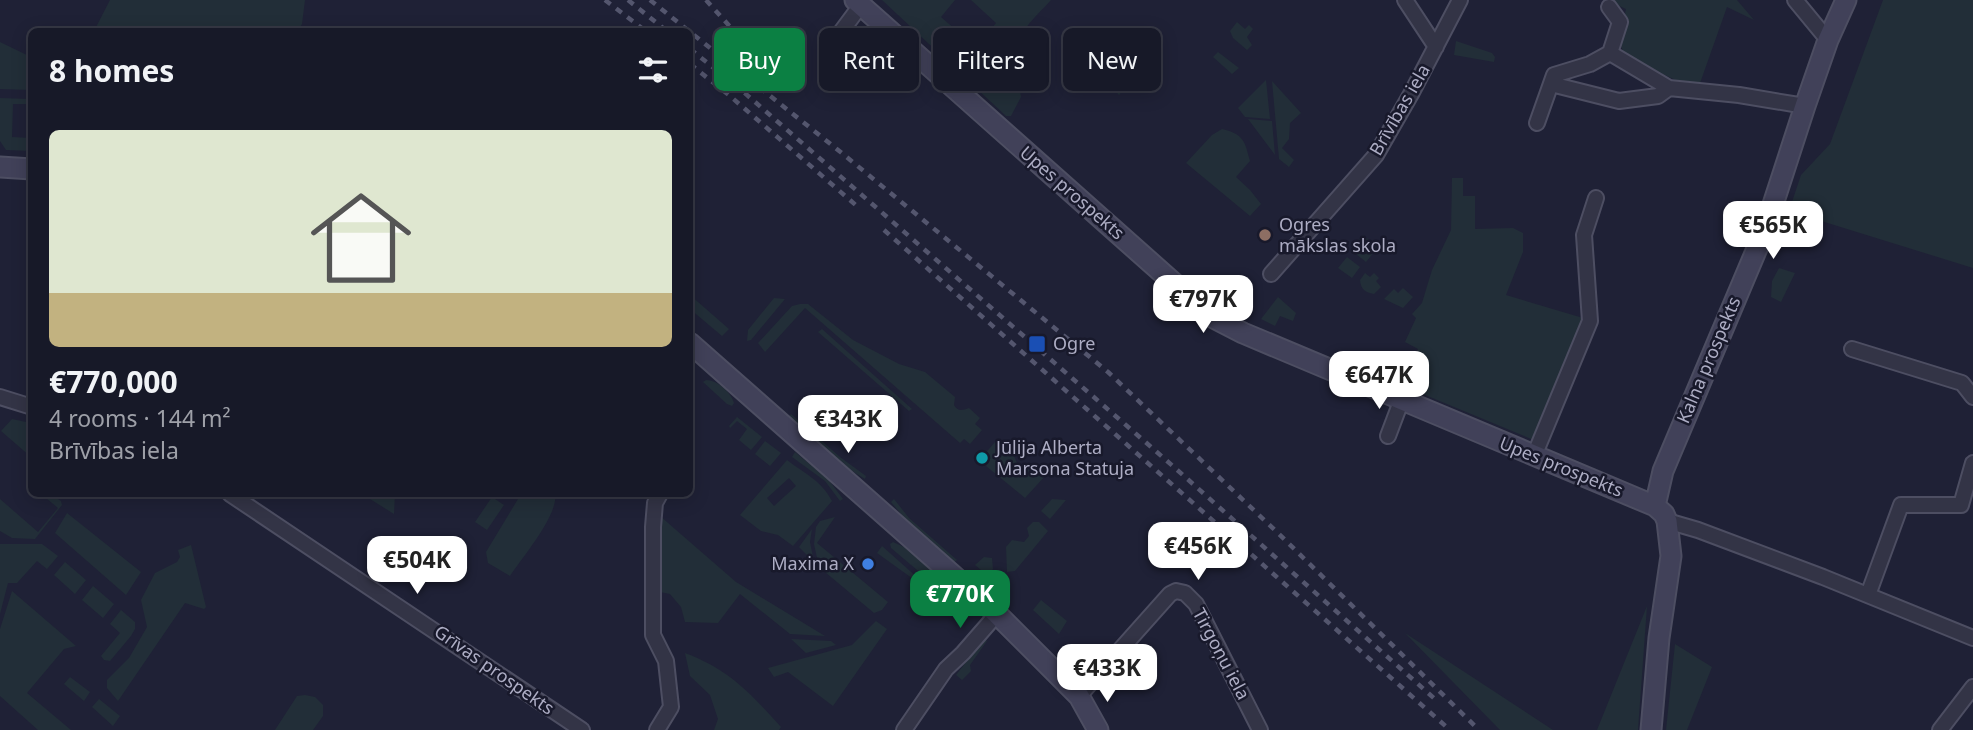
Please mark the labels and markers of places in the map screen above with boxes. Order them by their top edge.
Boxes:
pin: €565K [1724,202,1822,261]
place label: Ogres mākslas skola [1279,212,1396,257]
marker: Ogres mākslas skola [1257,227,1273,243]
pin: €797K [1154,276,1252,335]
place label: Ogre [1053,331,1095,355]
marker: Ogre [1027,334,1047,354]
pin: €647K [1330,352,1428,411]
pin: €343K [799,396,897,455]
place label: Jūlija Alberta Marsona Statuja [994,435,1134,480]
marker: Jūlija Alberta Marsona Statuja [974,450,990,466]
pin: €456K [1149,522,1247,582]
pin: €504K [368,536,466,596]
place label: Maxima X [771,551,854,575]
marker: Maxima X [860,556,876,572]
pin: €770K [911,570,1009,630]
pin: €433K [1058,644,1156,704]

